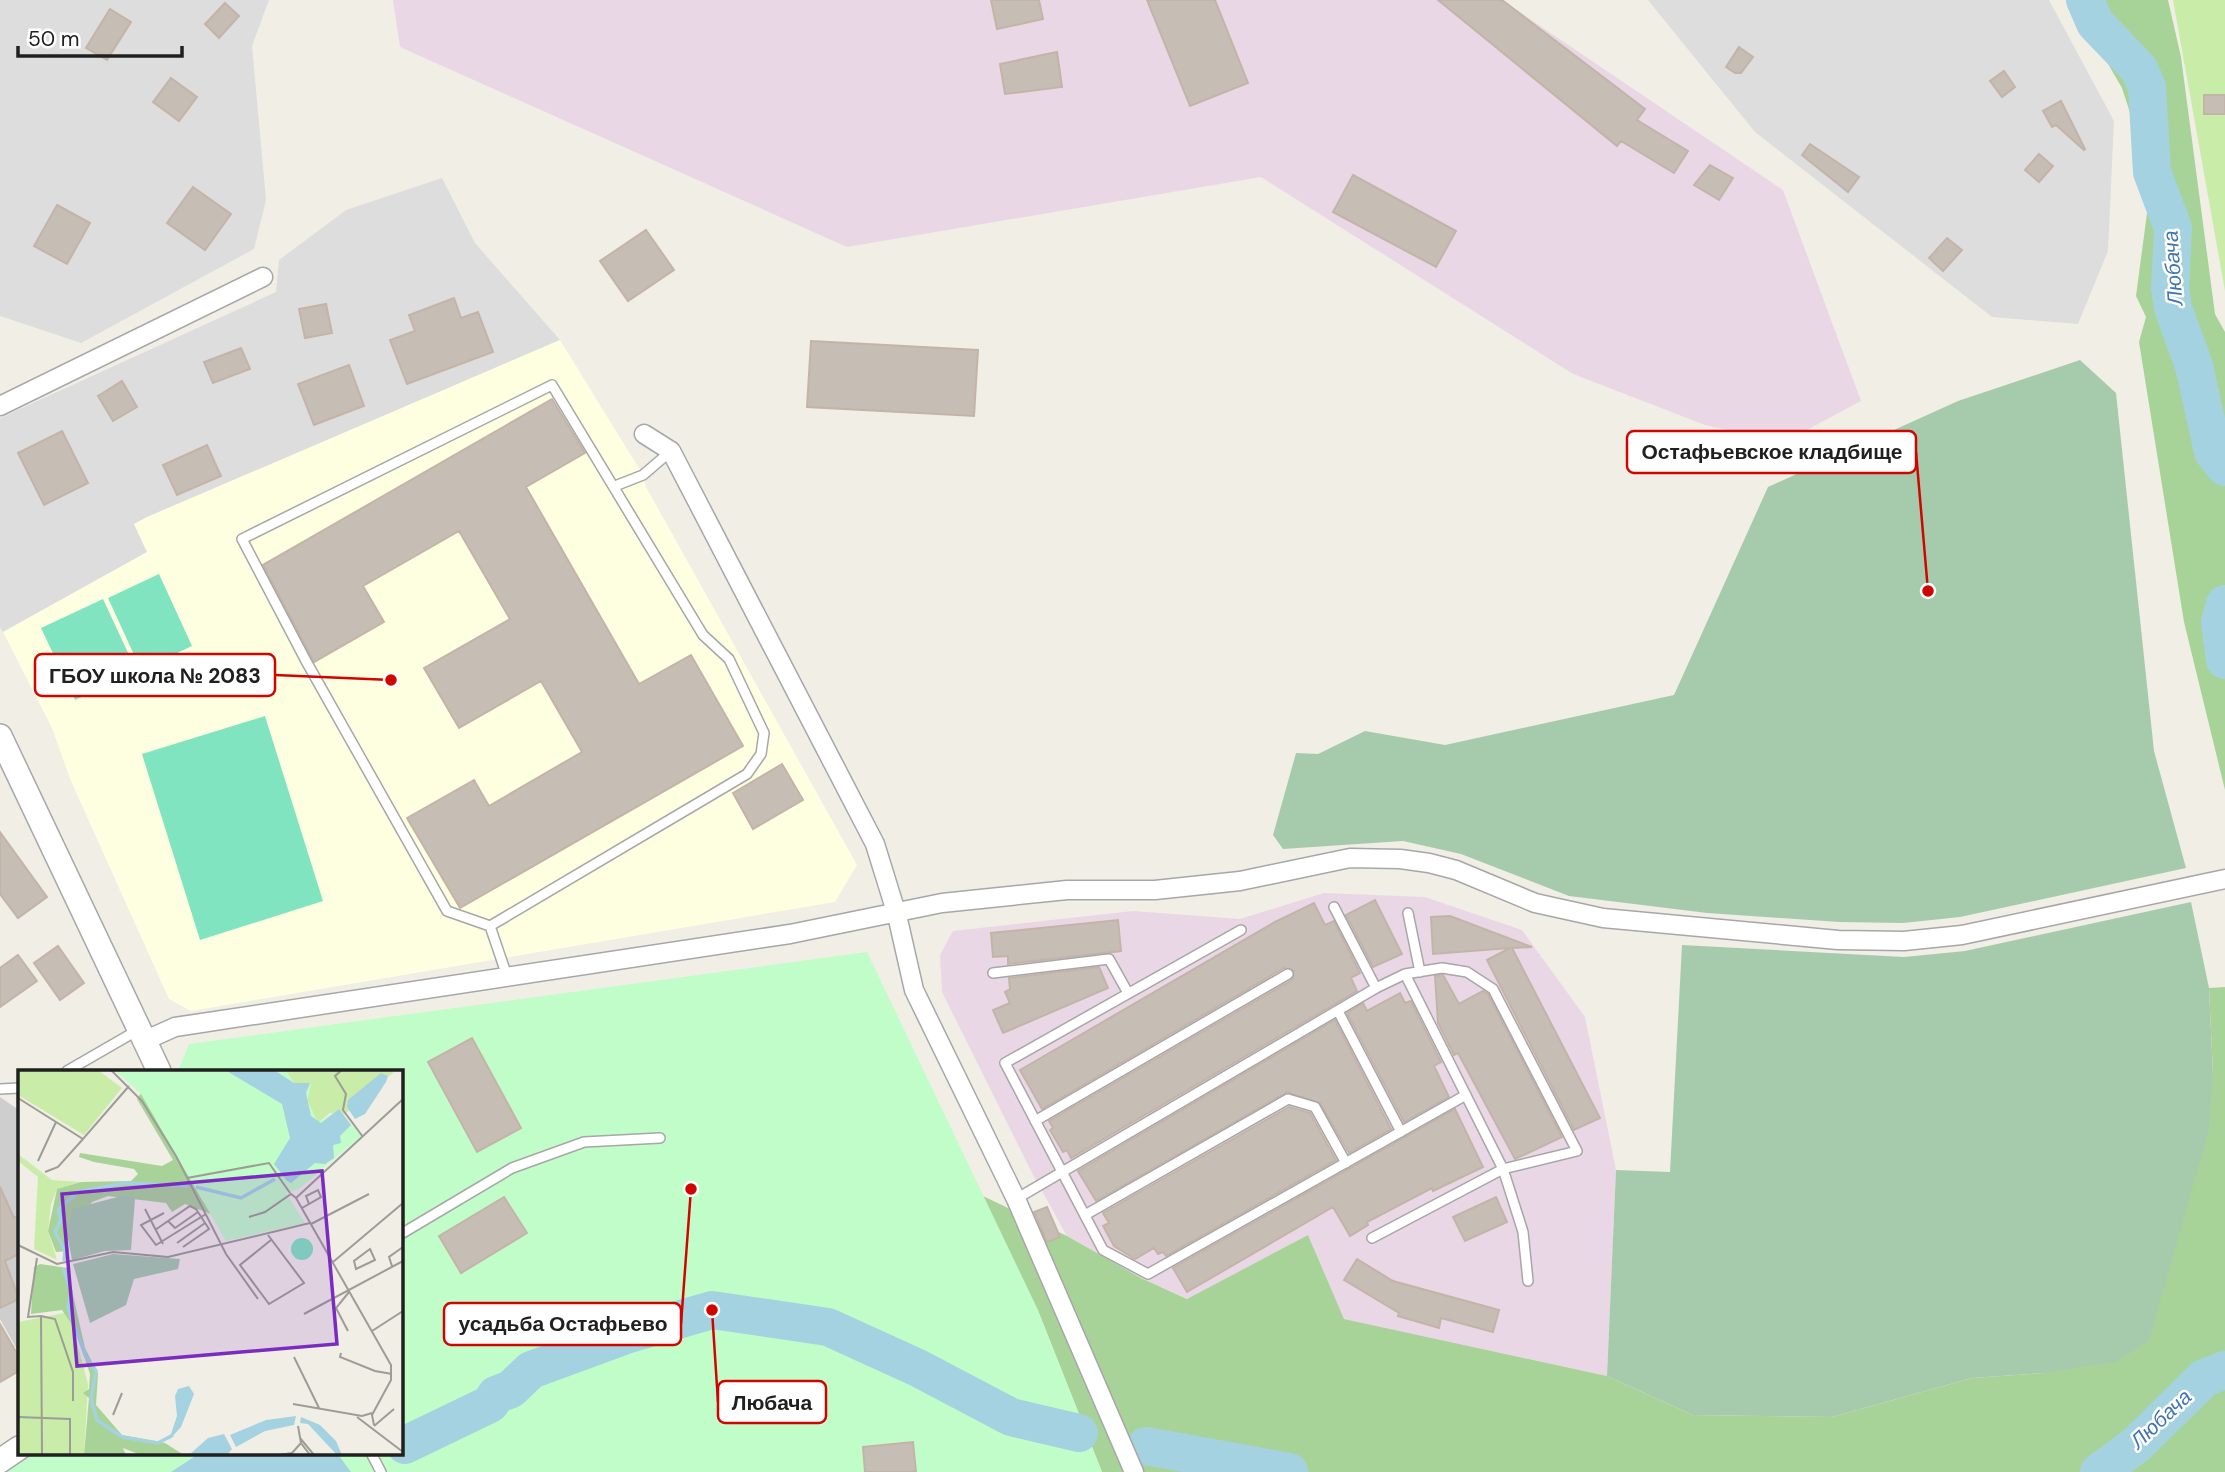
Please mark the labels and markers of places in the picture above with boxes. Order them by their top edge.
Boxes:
callout: Остафьевское кладбище [1627,431,1916,473]
callout: ГБОУ школа № 2083 [35,654,275,696]
callout: усадьба Остафьево [444,1303,681,1345]
callout: Любача [718,1381,826,1423]

